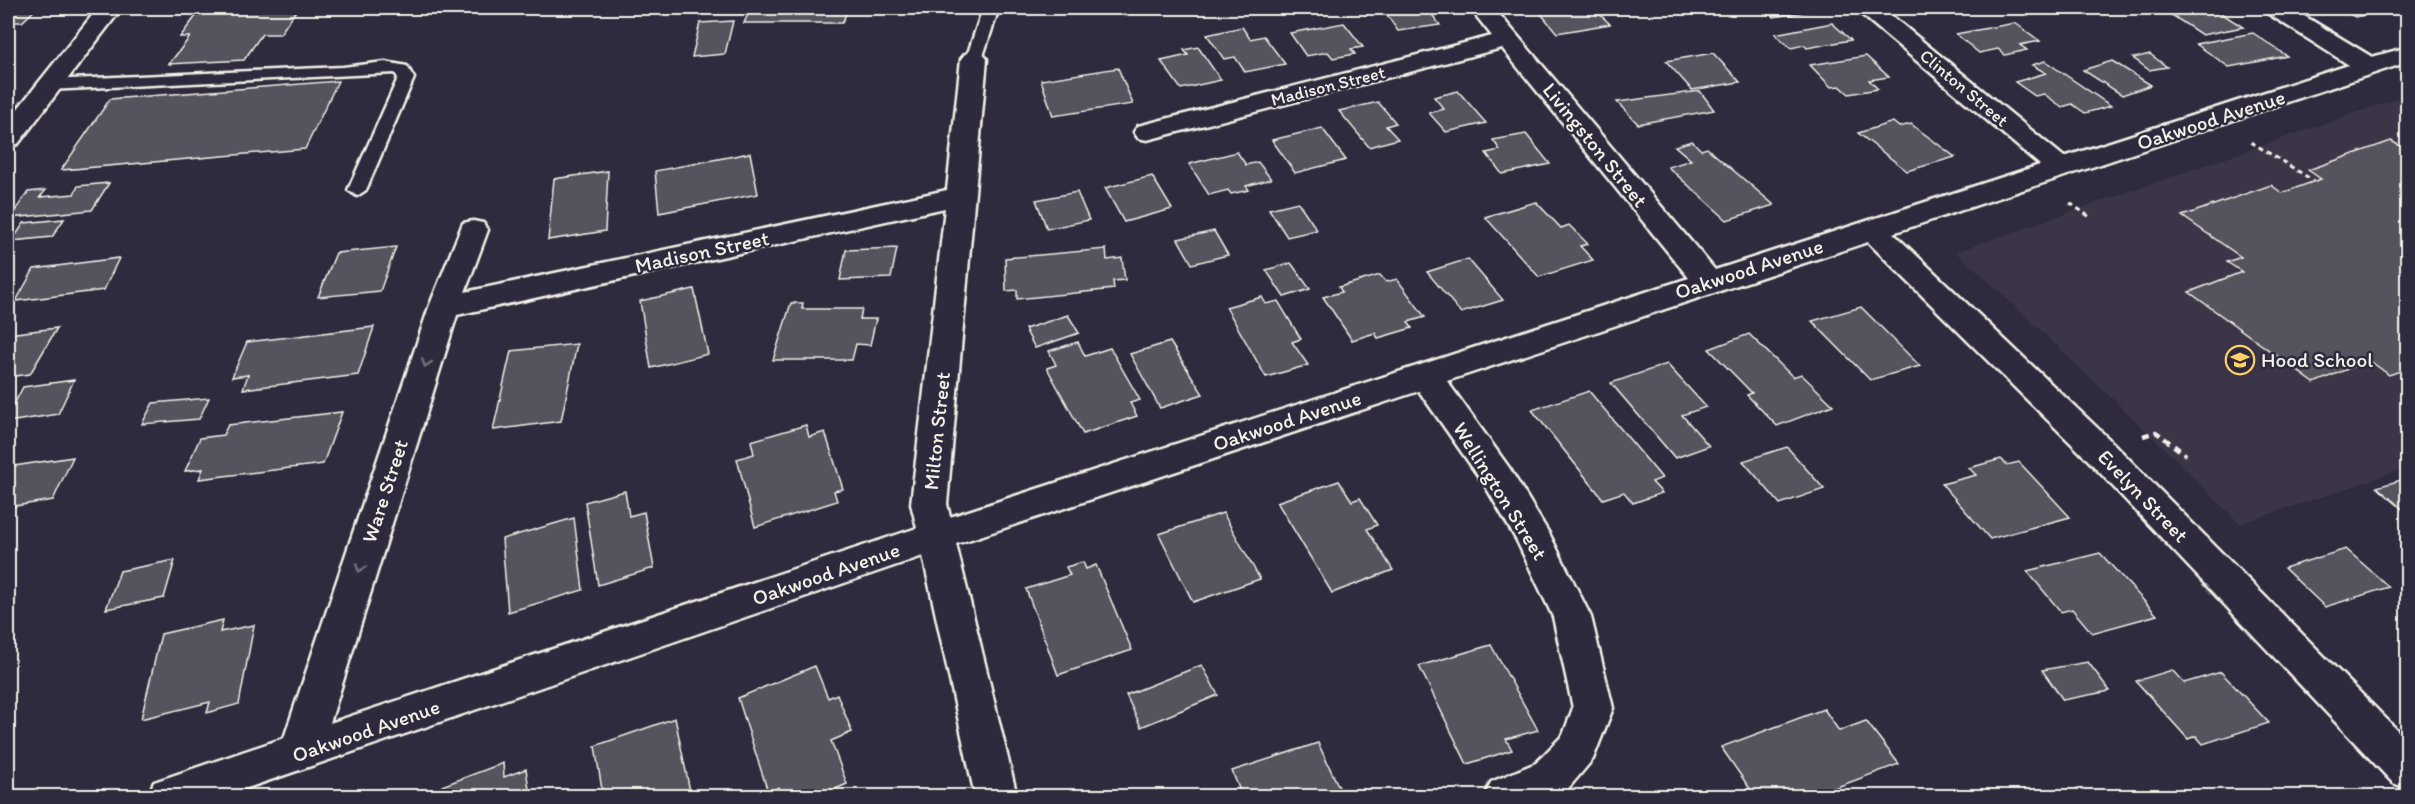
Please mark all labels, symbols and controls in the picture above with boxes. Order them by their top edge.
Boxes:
street label: Clinton Street [1915,45,2013,132]
street label: Madison Street [1269,61,1388,111]
street label: Livingston Street [1538,77,1653,212]
street label: Oakwood Avenue [2134,84,2288,155]
street label: Madison Street [633,225,771,278]
street label: Oakwood Avenue [1672,233,1826,304]
school or university icon: Hood School [2224,344,2256,376]
place label: Hood School [2261,347,2373,372]
one-way arrow [421,357,433,368]
street label: Milton Street [918,371,955,491]
street label: Oakwood Avenue [1210,385,1364,456]
street label: Wellington Street [1448,417,1553,564]
street label: Ware Street [356,436,413,546]
street label: Evelyn Street [2093,444,2194,547]
street label: Oakwood Avenue [749,537,903,610]
one-way arrow [354,562,367,573]
street label: Oakwood Avenue [289,694,443,767]

